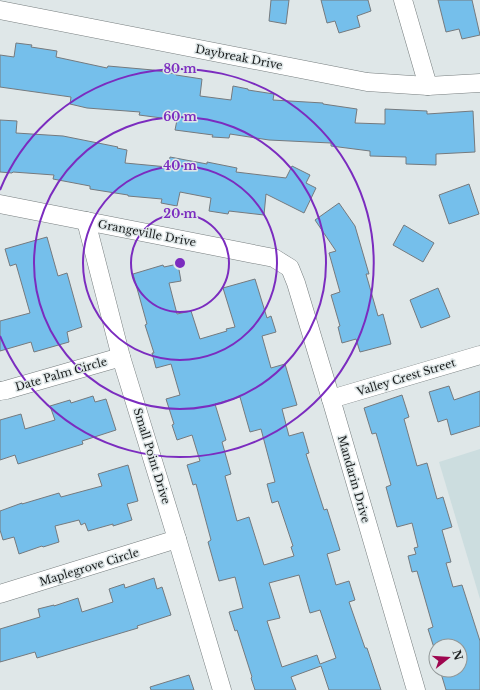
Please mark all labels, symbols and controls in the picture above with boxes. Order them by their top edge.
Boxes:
street label: Daybreak Drive [194,42,284,72]
text: 80 m [163,61,197,76]
text: 60 m [163,109,198,124]
text: 40 m [163,158,197,173]
text: 20 m [163,206,197,221]
street label: Grangeville Drive [97,217,197,249]
centre of rings [173,256,187,270]
street label: Date Palm Circle [13,354,109,394]
street label: Valley Crest Street [354,355,458,399]
street label: Small Point Drive [131,406,173,506]
street label: Mandarin Drive [335,434,373,524]
street label: Maplegrove Circle [37,545,141,589]
north arrow [428,638,468,678]
text: N [449,648,466,663]

